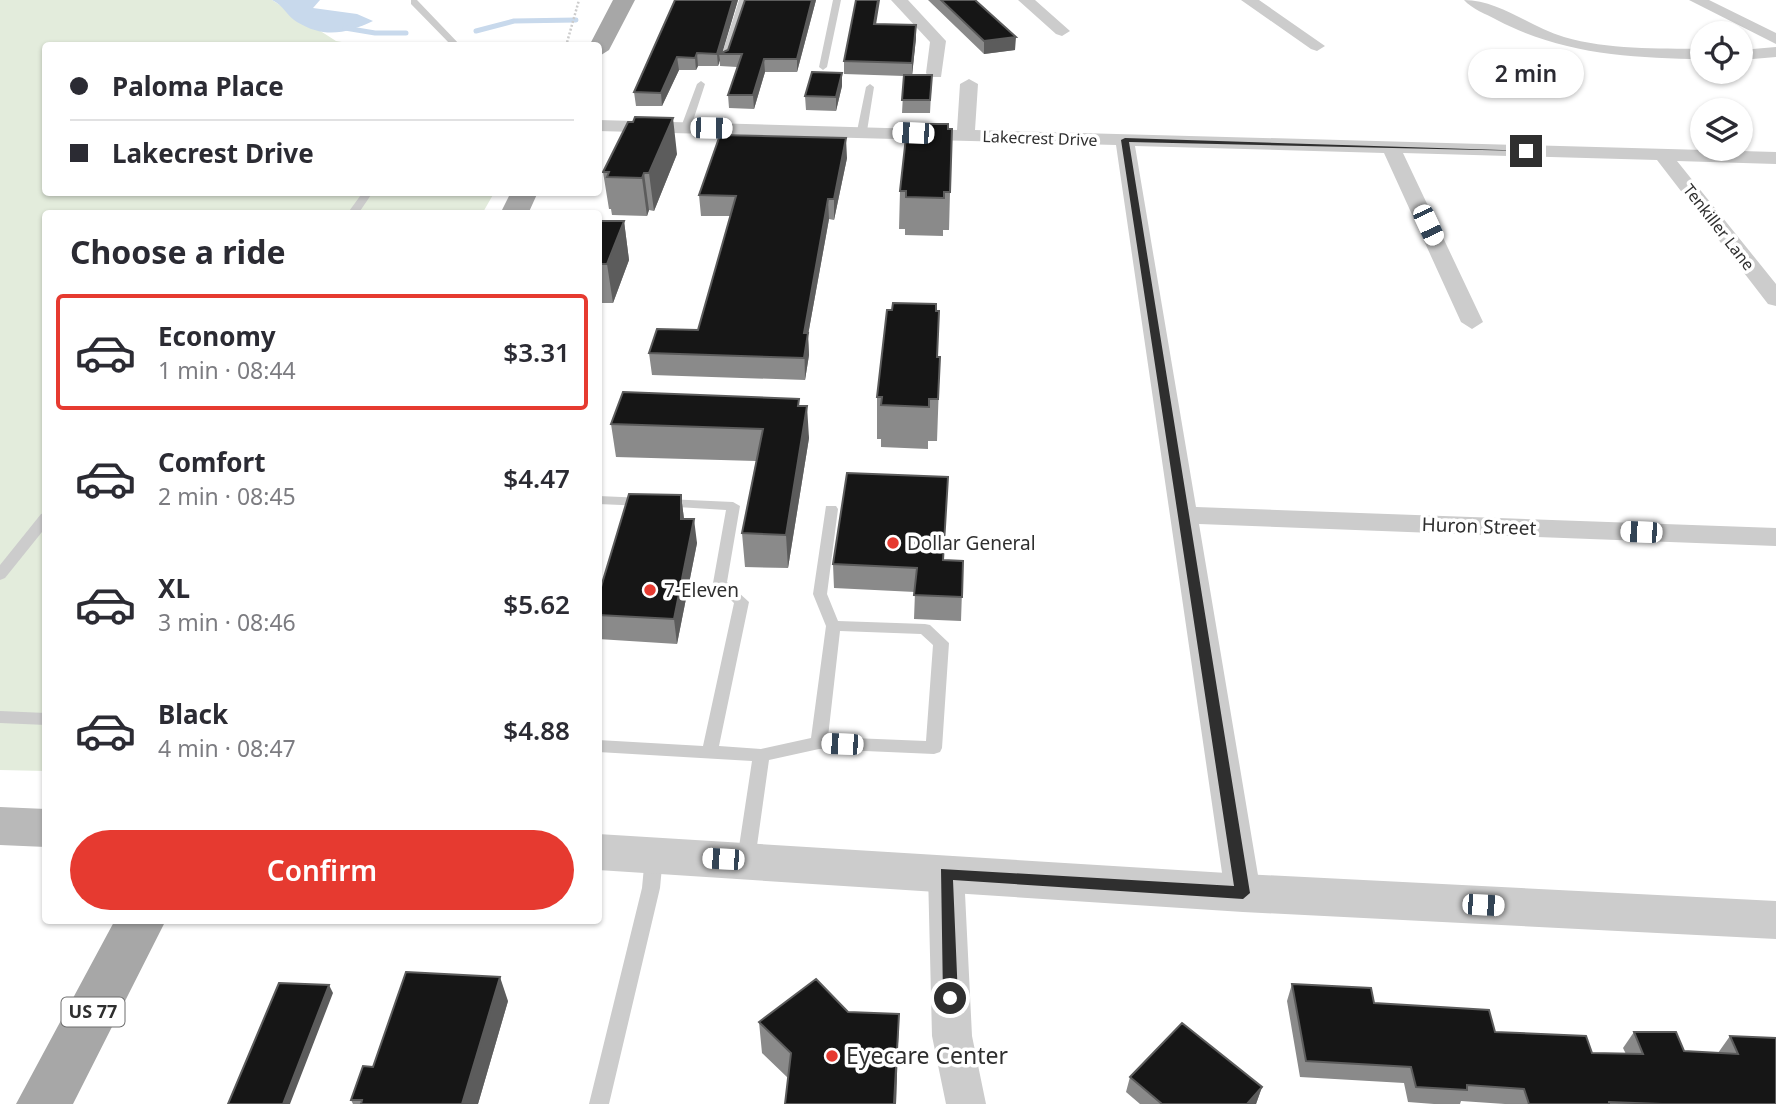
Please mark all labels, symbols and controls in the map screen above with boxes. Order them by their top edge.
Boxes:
map controls [1690,21,1753,161]
button: locate [1690,21,1753,84]
callout: 2 min [1468,50,1584,99]
text: 2 min [1495,57,1557,89]
text: Paloma Place [112,68,284,104]
button: layers [1690,98,1753,161]
car [690,117,733,139]
car [892,122,935,144]
street label: Lakecrest Drive [982,125,1098,151]
text: Lakecrest Drive [112,135,314,171]
route end [1510,135,1542,167]
street label: Tenkiller Lane [1678,179,1760,275]
car [1410,202,1447,248]
text: Choose a ride [70,230,286,273]
text: Economy [158,318,276,354]
icon: car [74,321,137,384]
text: $3.31 [503,334,570,370]
text: 1 min · 08:44 [158,354,296,386]
text: Comfort [158,444,266,480]
icon: car [74,447,137,510]
text: $4.47 [503,460,570,496]
text: 2 min · 08:45 [158,480,296,512]
street label: Huron Street [1421,511,1537,541]
car [1620,521,1663,543]
place label: Dollar General [907,530,1036,556]
marker: Dollar General [885,535,901,551]
text: XL [158,570,190,606]
icon: car [74,573,137,636]
place label: 7-Eleven [664,577,739,603]
marker: 7-Eleven [642,582,658,598]
text: $5.62 [503,586,570,622]
text: 3 min · 08:46 [158,606,296,638]
text: Black [158,696,228,732]
icon: car [74,699,137,762]
text: $4.88 [503,712,570,748]
text: 4 min · 08:47 [158,732,296,764]
car [821,733,864,755]
button: Confirm [70,830,574,910]
car [702,847,745,871]
car [1462,893,1505,917]
route start [934,982,966,1014]
road number: US 77 [62,998,124,1027]
place label: Eyecare Center [846,1039,1008,1071]
marker: Eyecare Center [824,1048,840,1064]

